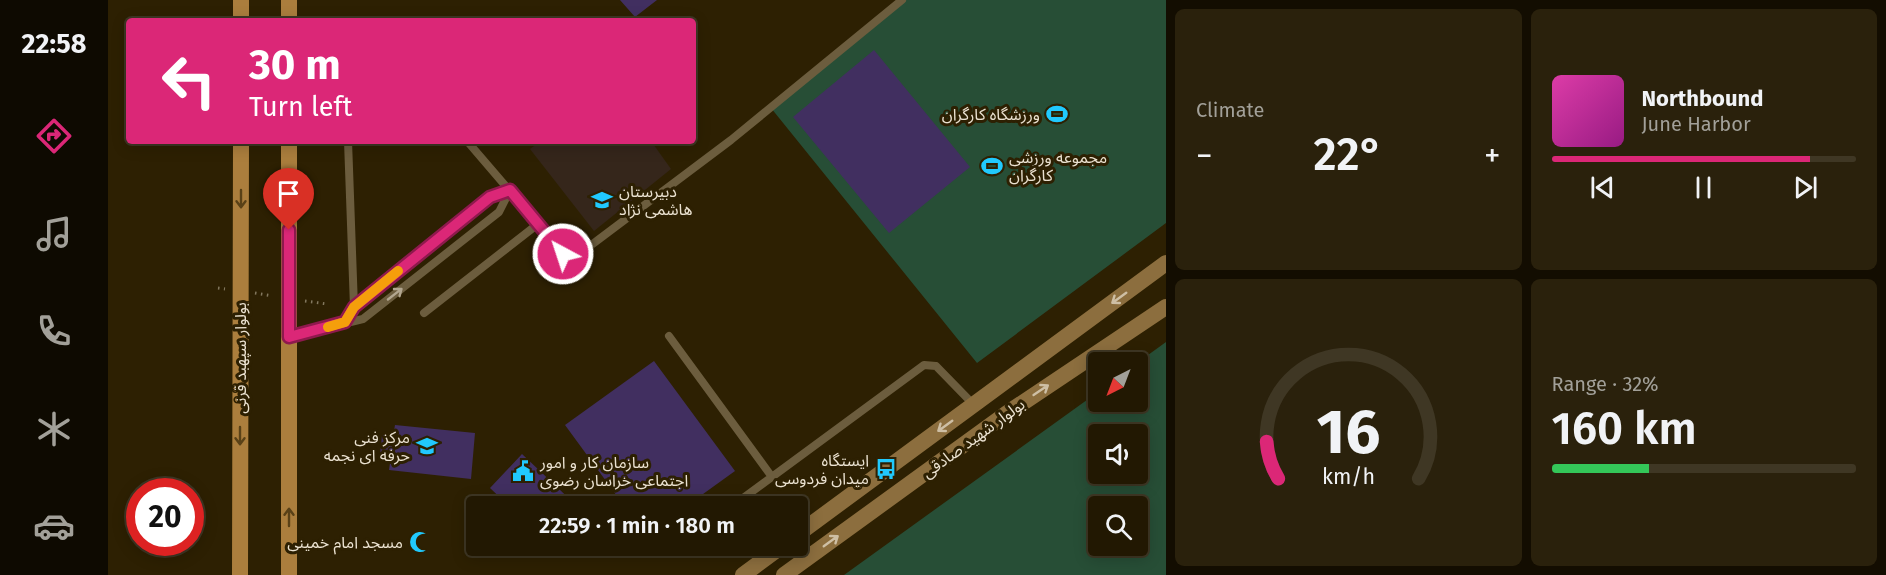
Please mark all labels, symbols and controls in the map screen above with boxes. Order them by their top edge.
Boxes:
text: 22:58 [22,28,86,60]
text: 30 m [249,40,341,90]
icon: left [150,42,228,120]
text: Northbound [1642,85,1763,112]
text: Turn left [249,91,352,123]
text: Climate [1196,98,1264,122]
sports icon: ورزشگاه کارگران [1045,102,1069,126]
place label: ورزشگاه کارگران [942,105,1040,124]
text: June Harbor [1642,112,1751,136]
icon: directions [33,115,75,157]
text: 22° [1314,128,1383,182]
text: − [1196,136,1213,176]
text: + [1484,136,1501,176]
place label: مجموعه ورزشی کارگران [1009,148,1107,185]
sports icon: مجموعه ورزشی کارگران [980,154,1004,178]
pin [263,168,314,230]
icon: previous [1586,171,1619,204]
icon: pause [1687,171,1720,204]
icon: next [1789,171,1822,204]
icon: arrive [272,177,305,210]
place label: دبیرستان هاشمی نژاد [619,182,692,219]
school or university icon: دبیرستان هاشمی نژاد [590,188,614,212]
one-way arrow [235,189,247,209]
icon: music [33,213,75,255]
position arrow [531,222,595,286]
one-way arrow [386,288,402,301]
one-way arrow [1111,291,1127,304]
street label: بولوار سپهبد قرنی [231,302,251,414]
icon: phone [33,310,75,352]
north arrow [1088,352,1148,412]
map controls [1088,352,1148,556]
text: Range · 32% [1552,372,1659,396]
one-way arrow [1032,384,1049,396]
street label: بولوار شهید صادقی [918,395,1028,482]
text: 16 [1316,395,1380,470]
text: 160 km [1552,402,1697,456]
icon: climate [33,408,75,450]
one-way arrow [937,419,953,432]
button: sound [1088,424,1148,484]
one-way arrow [234,426,246,446]
place label: مرکز فنی حرفه ای نجمه [324,428,410,465]
school or university icon: مرکز فنی حرفه ای نجمه [415,434,439,458]
place label: ایستگاه میدان فردوسی [775,451,869,488]
place label: سازمان کار و امور اجتماعی خراسان رضوی [539,453,688,490]
bus stop icon: ایستگاه میدان فردوسی [874,457,898,481]
public building icon: سازمان کار و امور اجتماعی خراسان رضوی [511,459,535,483]
text: km/h [1322,465,1375,491]
speed limit sign: 20 [126,478,204,556]
button: search [1088,496,1148,556]
icon: car [33,505,75,547]
one-way arrow [283,507,295,527]
text: 22:59 · 1 min · 180 m [539,512,735,539]
mosque icon: مسجد امام خمینی [408,530,432,554]
place label: مسجد امام خمینی [287,533,403,555]
one-way arrow [823,534,839,547]

